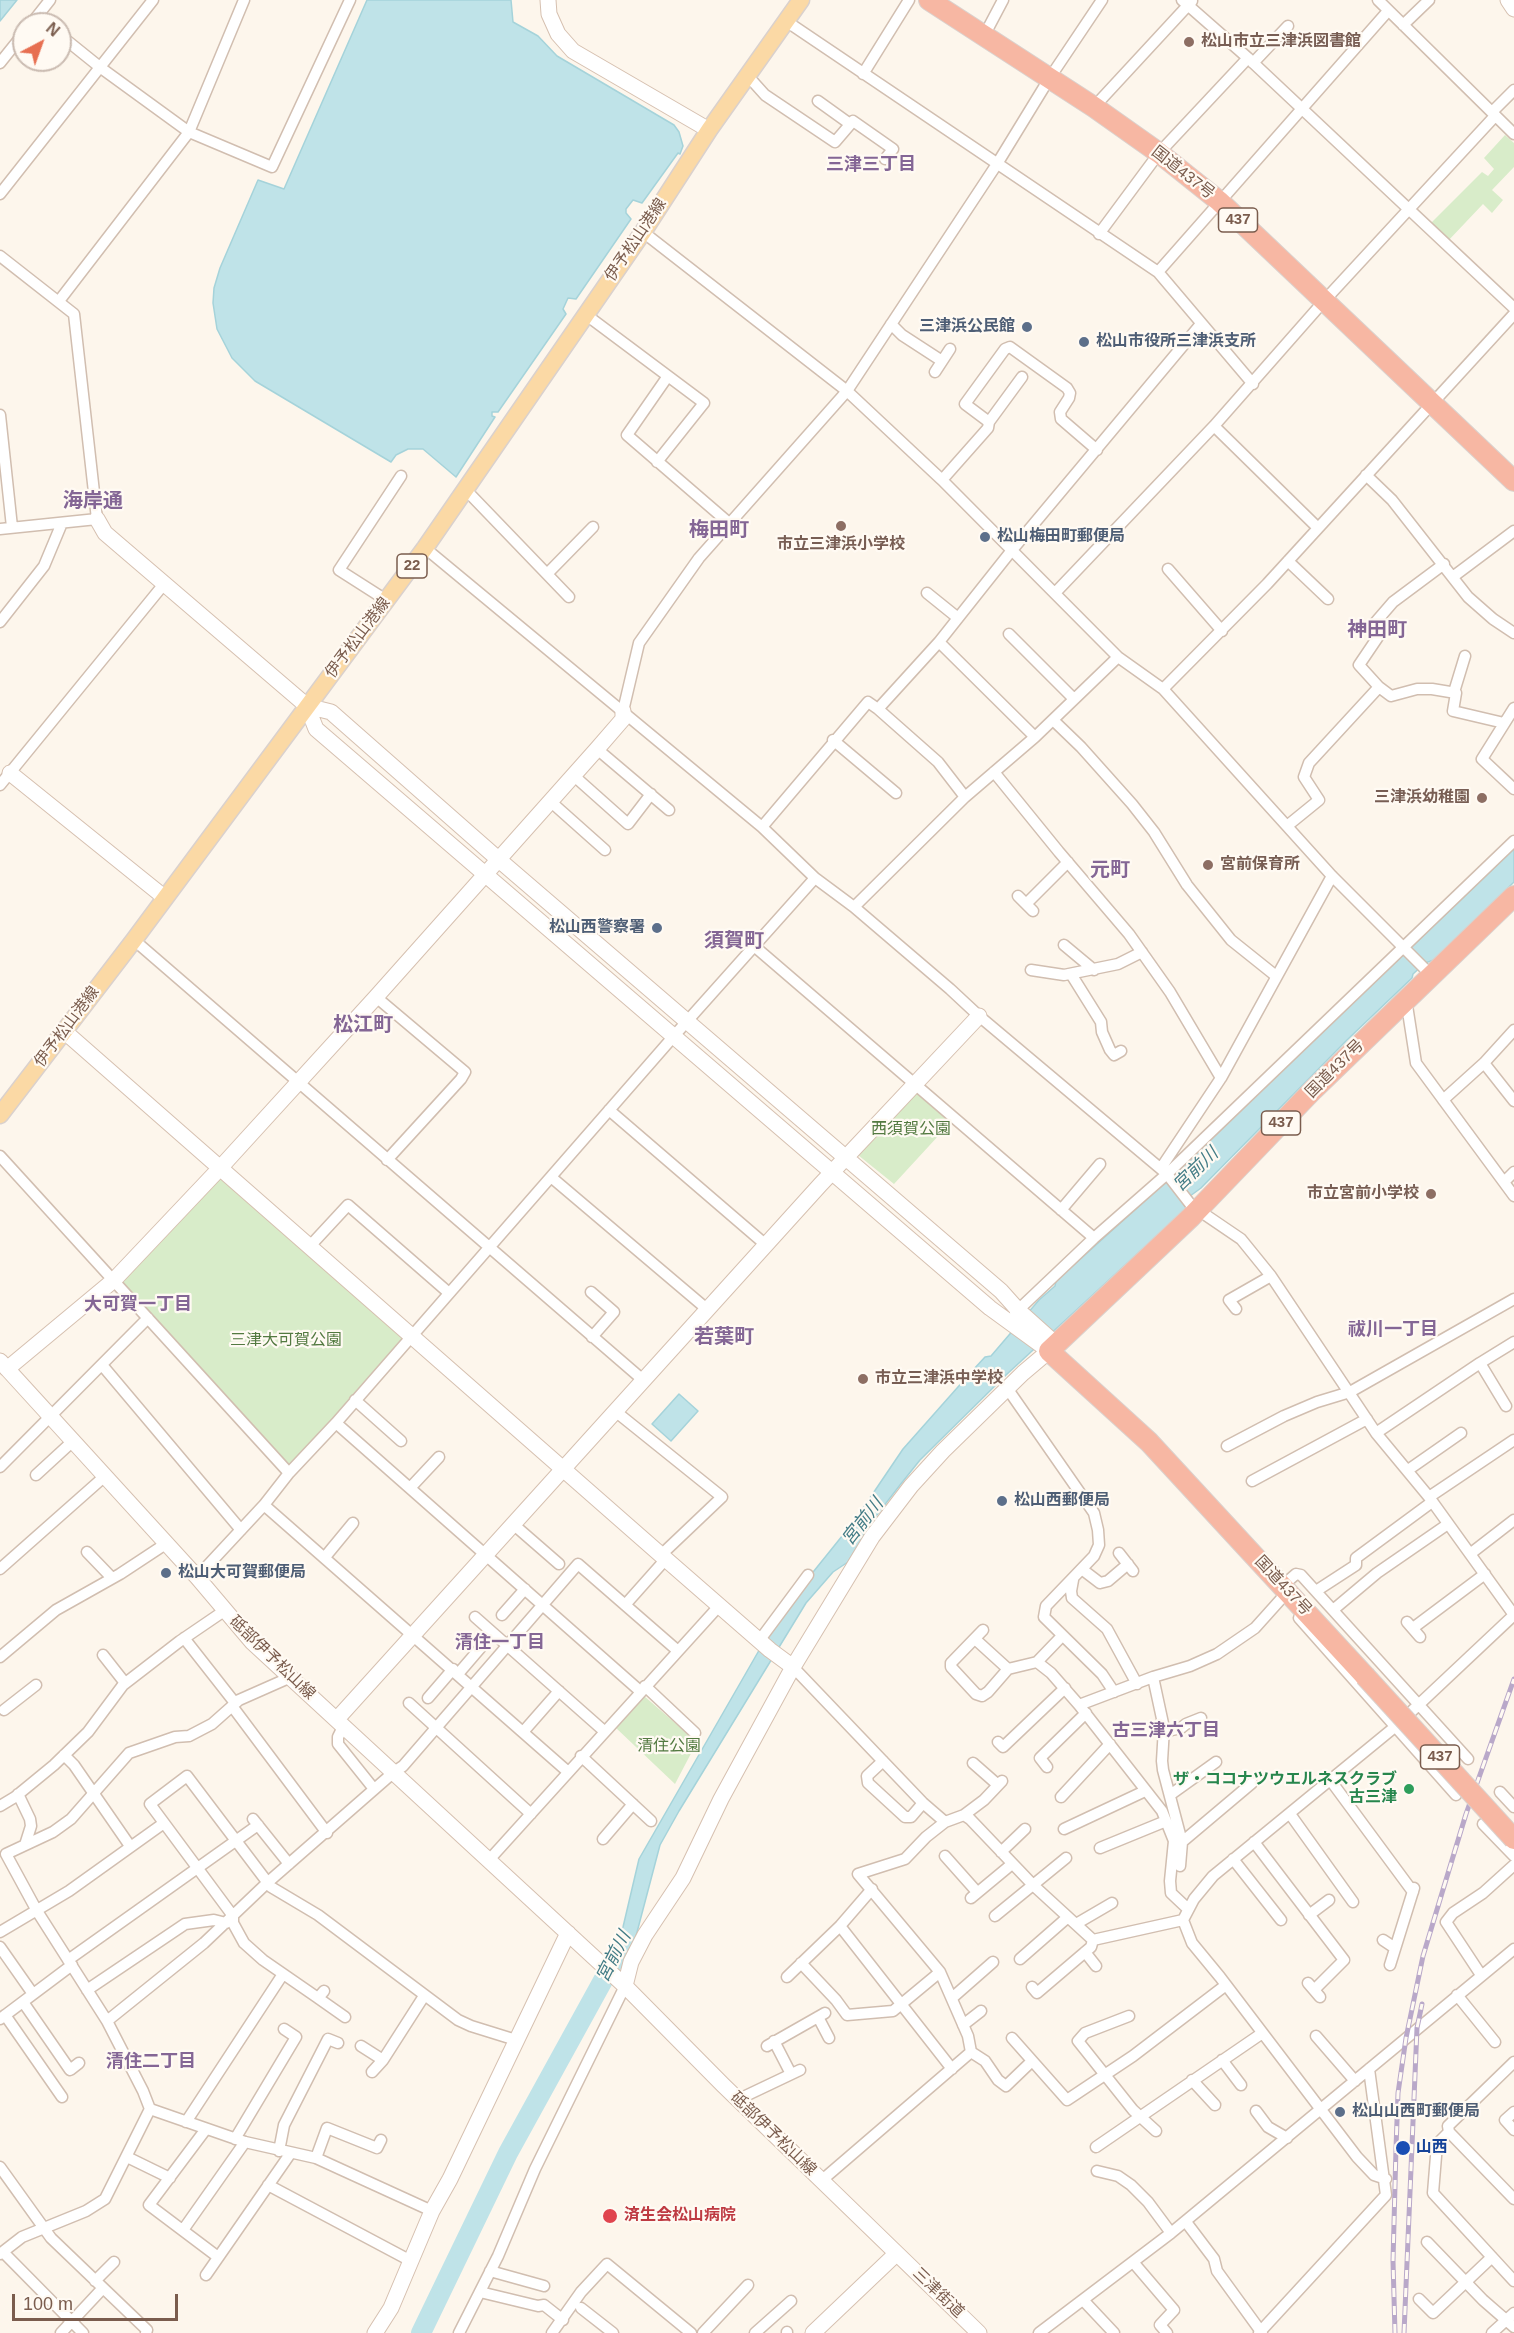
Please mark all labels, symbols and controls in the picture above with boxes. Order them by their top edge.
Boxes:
north arrow [12,12,72,72]
text: N [43,19,63,40]
place label: 松山市立三津浜図書館 [1201,32,1361,52]
marker: 松山市立三津浜図書館 [1182,35,1196,49]
street label: 国道437号 [1148,142,1218,204]
district label: 三津三丁目 [826,154,916,176]
street label: 伊予松山港線 [601,195,671,285]
road number: 437 [1218,208,1258,232]
place label: 三津浜公民館 [919,317,1015,337]
marker: 三津浜公民館 [1020,320,1034,334]
place label: 松山市役所三津浜支所 [1096,332,1256,352]
marker: 松山市役所三津浜支所 [1077,335,1091,349]
district label: 海岸通 [63,489,123,513]
district label: 梅田町 [689,518,749,542]
marker: 市立三津浜小学校 [834,519,848,533]
place label: 松山梅田町郵便局 [997,527,1125,547]
marker: 松山梅田町郵便局 [978,530,992,544]
place label: 市立三津浜小学校 [777,535,905,555]
road number: 22 [397,554,427,578]
street label: 伊予松山港線 [321,594,395,682]
district label: 神田町 [1347,618,1407,642]
place label: 三津浜幼稚園 [1374,788,1470,808]
marker: 三津浜幼稚園 [1475,791,1489,805]
place label: 宮前保育所 [1220,855,1300,875]
district label: 元町 [1090,858,1130,882]
marker: 宮前保育所 [1201,858,1215,872]
place label: 松山西警察署 [549,918,645,938]
marker: 松山西警察署 [650,921,664,935]
district label: 須賀町 [704,929,764,953]
street label: 伊予松山港線 [30,983,104,1071]
district label: 松江町 [333,1013,393,1037]
street label: 国道437号 [1302,1036,1368,1102]
road number: 437 [1262,1111,1300,1135]
park label: 西須賀公園 [871,1120,951,1140]
water label: 宮前川 [1169,1143,1223,1197]
place label: 市立宮前小学校 [1307,1184,1419,1204]
marker: 市立宮前小学校 [1424,1187,1438,1201]
district label: 大可賀一丁目 [84,1294,192,1316]
district label: 祓川一丁目 [1348,1319,1438,1341]
district label: 若葉町 [694,1325,754,1349]
park label: 三津大可賀公園 [230,1331,342,1351]
place label: 市立三津浜中学校 [875,1369,1003,1389]
marker: 市立三津浜中学校 [856,1372,870,1386]
place label: 松山西郵便局 [1014,1491,1110,1511]
water label: 宮前川 [838,1494,888,1550]
marker: 松山西郵便局 [995,1494,1009,1508]
street label: 国道437号 [1251,1552,1315,1620]
place label: 松山大可賀郵便局 [178,1563,306,1583]
marker: 松山大可賀郵便局 [159,1566,173,1580]
street label: 砥部伊予松山線 [225,1612,319,1704]
district label: 清住一丁目 [455,1632,545,1654]
district label: 古三津六丁目 [1112,1720,1220,1742]
park label: 清住公園 [637,1737,701,1757]
road number: 437 [1420,1745,1460,1769]
place label: ザ・ココナツウエルネスクラブ 古三津 [1173,1770,1397,1808]
marker: ザ・ココナツウエルネスクラブ 古三津 [1402,1782,1416,1796]
water label: 宮前川 [592,1928,636,1986]
district label: 清住二丁目 [106,2051,196,2073]
street label: 砥部伊予松山線 [726,2088,820,2180]
place label: 松山山西町郵便局 [1352,2102,1480,2122]
marker: 松山山西町郵便局 [1333,2105,1347,2119]
place label: 山西 [1416,2138,1448,2158]
marker: 山西 [1394,2139,1412,2157]
place label: 済生会松山病院 [624,2206,736,2226]
marker: 済生会松山病院 [601,2207,619,2225]
street label: 三津街道 [908,2264,968,2322]
scale bar [15,2282,182,2320]
text: 100 m [23,2294,73,2314]

